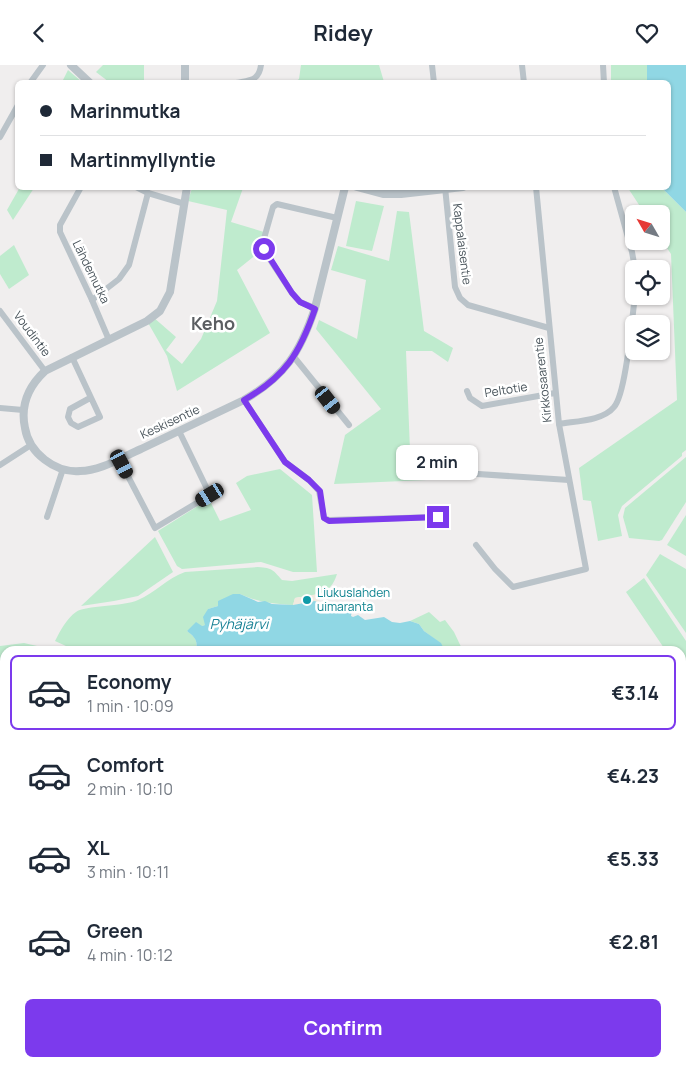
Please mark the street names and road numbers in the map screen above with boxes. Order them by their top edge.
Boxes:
street label: Kappalaisentie [449,202,476,286]
street label: Lähdemutka [69,237,114,306]
street label: Voudintie [10,308,55,360]
street label: Kirkkosaarentie [530,337,555,423]
street label: Peltotie [483,378,529,401]
street label: Keskisentie [137,400,202,443]

